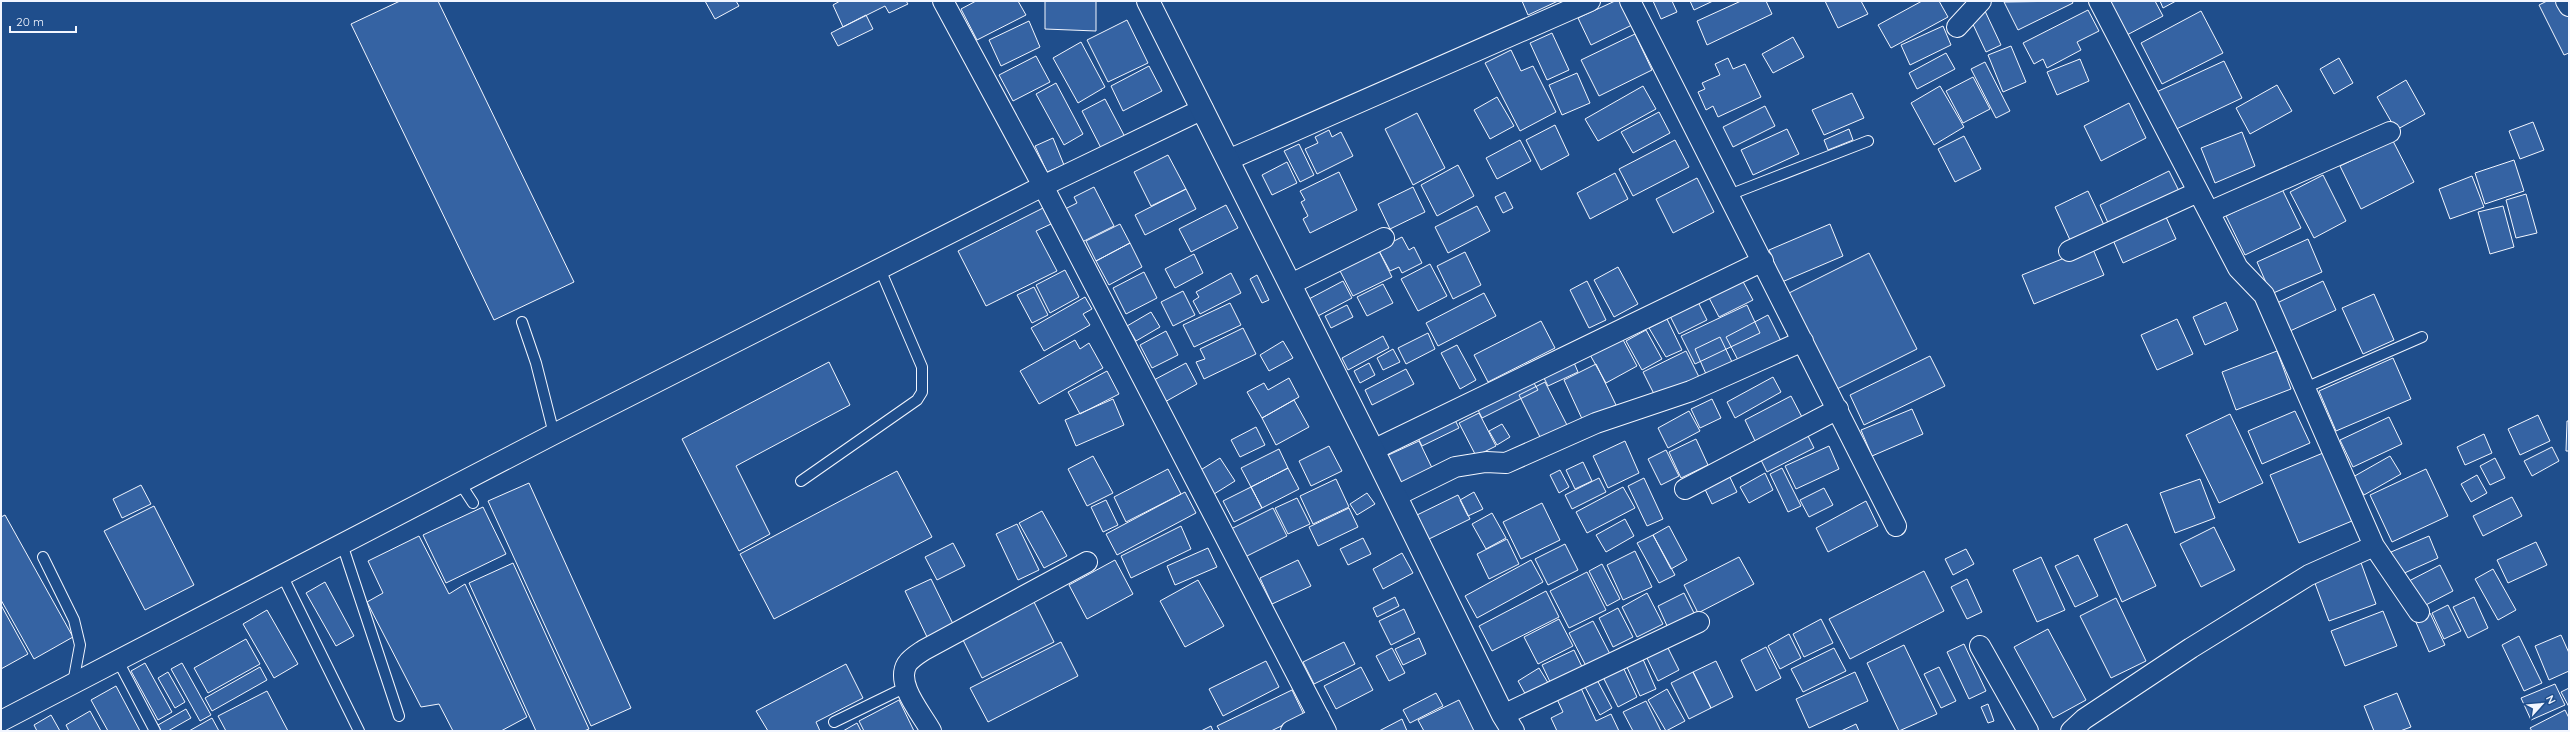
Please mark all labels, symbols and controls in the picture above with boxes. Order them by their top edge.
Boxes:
scale bar [10,8,76,34]
text: 20 m [16,14,44,29]
north arrow [2522,684,2562,724]
text: N [2543,693,2559,706]

